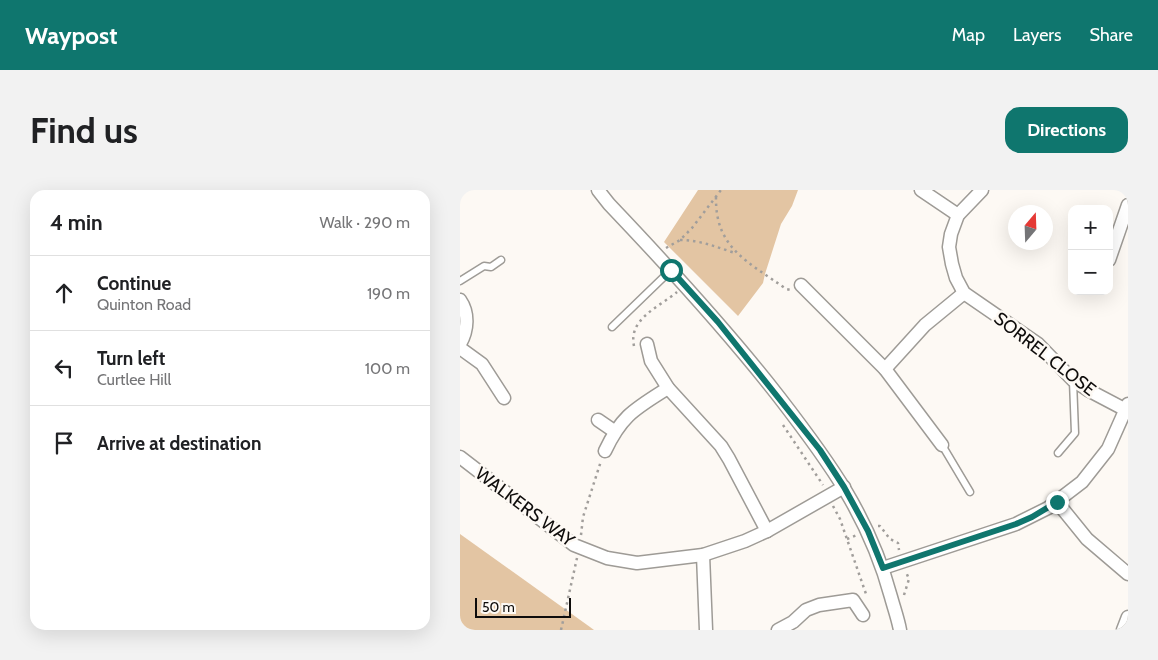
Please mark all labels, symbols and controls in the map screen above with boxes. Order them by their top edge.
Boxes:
text: Waypost [25,21,117,50]
text: Map [952,24,985,46]
text: Layers [1013,24,1062,46]
text: Share [1090,24,1133,46]
button: Directions [1005,107,1128,153]
text: Find us [30,109,138,152]
north arrow [1008,205,1053,250]
map controls [1068,205,1113,295]
button: + [1068,205,1113,250]
text: 4 min [50,210,103,235]
text: Walk · 290 m [320,213,410,232]
button: − [1068,250,1113,295]
route start [660,259,683,282]
text: Continue [97,272,171,295]
icon: ahead [50,279,78,307]
text: 190 m [367,284,410,303]
text: Quinton Road [97,295,191,314]
street label: SORREL CLOSE [990,307,1100,401]
text: Turn left [97,347,165,370]
icon: left [50,354,78,382]
text: 100 m [365,359,410,378]
text: Curtlee Hill [97,370,171,389]
icon: arrive [50,429,78,457]
text: Arrive at destination [97,432,261,455]
street label: WALKERS WAY [471,463,580,552]
route end [1046,491,1069,514]
scale bar [475,595,571,618]
text: 50 m [482,598,515,616]

